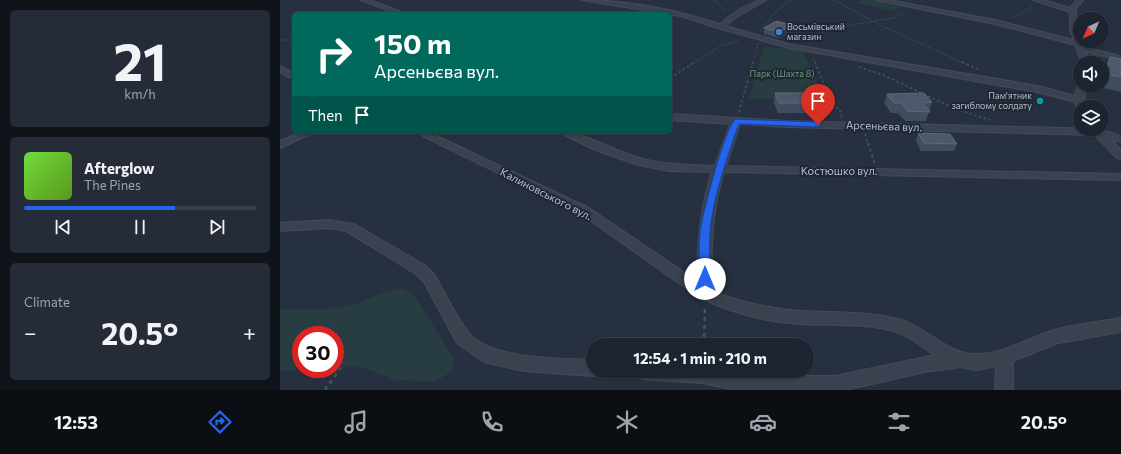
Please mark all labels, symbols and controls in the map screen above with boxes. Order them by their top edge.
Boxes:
north arrow [1073,12,1109,48]
map controls [1073,12,1109,136]
place label: Восьмівський магазин [787,21,845,42]
text: 150 m [374,26,451,60]
marker: Восьмівський магазин [774,27,784,37]
text: 21 [113,28,167,92]
icon: right [308,28,360,80]
button: sound [1073,56,1109,92]
text: Арсеньєва вул. [374,60,499,82]
park label: Парк (Шахта 8) [750,68,814,79]
pin [801,84,835,125]
text: km/h [124,86,156,102]
icon: arrive [807,90,829,112]
place label: Пам'ятник загиблому солдату [951,90,1032,111]
marker: Пам'ятник загиблому солдату [1035,96,1045,106]
button: layers [1073,100,1109,136]
icon: arrive [351,104,373,126]
text: Then [308,106,343,124]
street label: Арсеньєва вул. [846,118,923,133]
text: Afterglow [84,159,154,177]
street label: Костюшко вул. [801,164,878,177]
street label: Калиновського вул. [498,165,595,223]
text: The Pines [84,177,141,193]
icon: previous [52,216,74,238]
icon: pause [129,216,151,238]
icon: next [206,216,228,238]
position arrow [684,258,726,300]
text: Climate [24,294,70,310]
text: 20.5° [101,314,178,351]
text: − [24,319,37,346]
text: + [243,319,256,346]
speed limit sign: 30 [292,326,344,378]
text: 12:54 · 1 min · 210 m [633,349,767,367]
icon: directions [206,408,234,436]
icon: music [342,408,370,436]
icon: phone [478,408,506,436]
icon: climate [613,408,641,436]
icon: car [749,408,777,436]
icon: filters [885,408,913,436]
text: 12:53 [54,411,98,433]
text: 20.5° [1021,411,1067,433]

